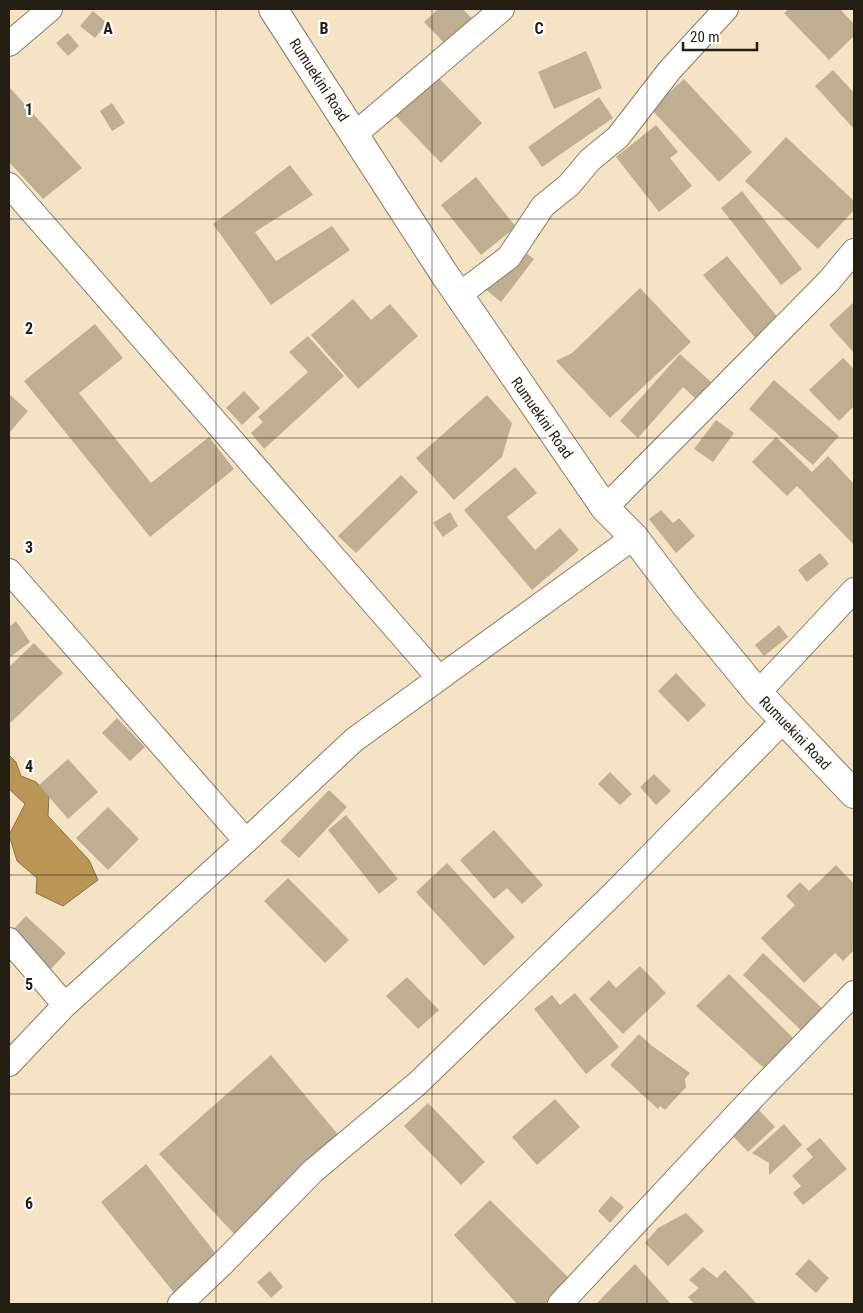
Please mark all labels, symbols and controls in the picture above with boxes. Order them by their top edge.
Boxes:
text: A [103,19,113,38]
text: B [320,19,329,38]
text: C [534,19,544,38]
scale bar [683,20,757,52]
text: 20 m [690,28,720,46]
street label: Rumuekini Road [286,35,352,125]
text: 1 [25,100,33,119]
text: 2 [25,319,33,338]
street label: Rumuekini Road [507,374,577,462]
text: 3 [25,538,33,557]
street label: Rumuekini Road [755,692,835,774]
text: 4 [25,757,33,776]
text: 5 [25,975,33,994]
text: 6 [25,1194,33,1213]

